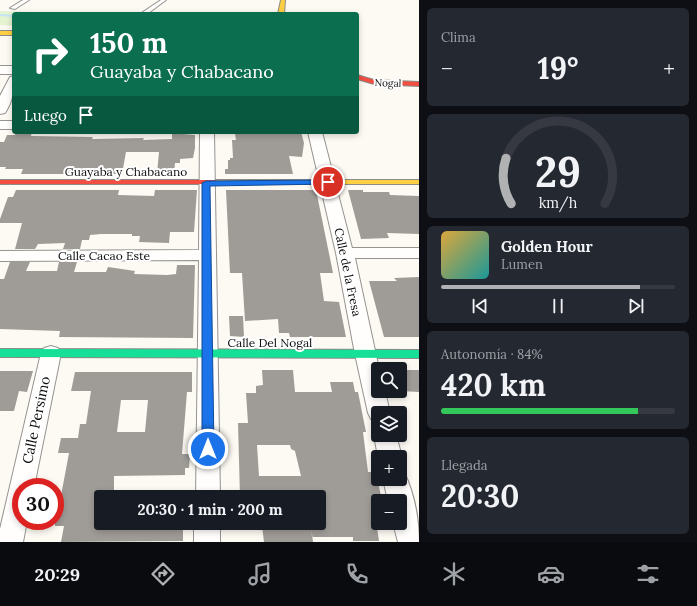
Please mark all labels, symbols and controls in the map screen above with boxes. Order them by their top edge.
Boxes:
text: 150 m [90,25,167,61]
icon: right [24,28,76,80]
text: Clima [441,29,476,46]
text: 19° [538,49,578,87]
text: − [441,54,453,82]
text: + [663,54,675,82]
text: Guayaba y Chabacano [90,60,274,83]
street label: Nogal [374,76,402,90]
icon: arrive [75,104,97,126]
text: Luego [24,106,67,125]
text: 29 [535,144,581,197]
street label: Guayaba y Chabacano [65,164,187,179]
pin [311,165,345,199]
icon: arrive [317,171,339,193]
text: km/h [539,193,578,212]
street label: Calle de la Fresa [331,226,365,318]
text: Golden Hour [501,237,593,256]
street label: Calle Cacao Este [58,248,151,263]
text: Lumen [501,256,543,273]
icon: previous [469,295,491,317]
icon: pause [547,295,569,317]
icon: next [625,295,647,317]
street label: Calle Del Nogal [228,335,312,350]
text: Autonomía · 84% [441,346,543,363]
map controls [371,362,407,530]
button: search [371,362,407,398]
text: 420 km [441,366,546,404]
street label: Calle Persimo [18,375,54,465]
button: layers [371,406,407,442]
position arrow [187,428,229,470]
button: + [371,450,407,486]
text: Llegada [441,457,487,474]
text: 20:30 [441,477,519,515]
speed limit sign: 30 [12,478,64,530]
button: − [371,494,407,530]
text: 20:30 · 1 min · 200 m [138,500,282,519]
icon: directions [149,560,177,588]
icon: music [246,560,274,588]
icon: phone [343,560,371,588]
icon: climate [440,560,468,588]
icon: car [537,560,565,588]
icon: filters [634,560,662,588]
text: 20:29 [35,563,80,586]

